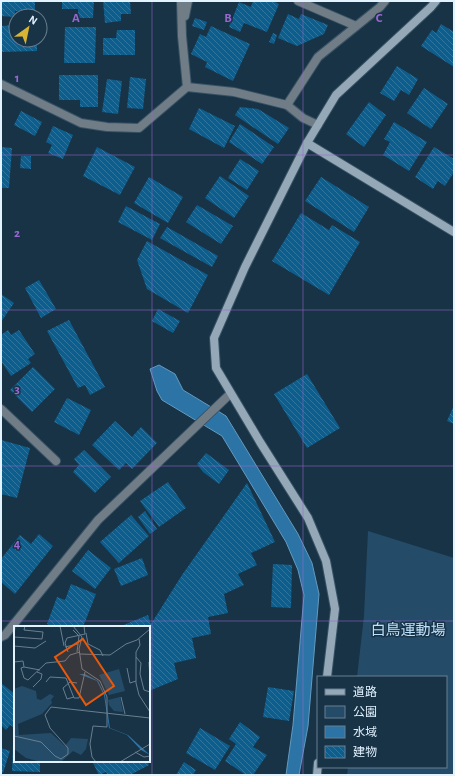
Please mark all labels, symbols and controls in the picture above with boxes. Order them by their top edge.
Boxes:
north arrow [8,8,48,48]
text: A [72,12,80,25]
text: B [224,12,232,25]
text: C [376,12,383,25]
text: N [27,13,39,27]
text: 1 [15,72,19,85]
text: 2 [14,227,20,240]
text: 3 [14,383,20,396]
text: 4 [14,538,21,551]
park label: 白鳥運動場 [370,622,446,638]
inset map [14,626,150,762]
legend [317,676,447,768]
text: 道路 [353,685,377,698]
text: 公園 [353,706,377,718]
text: 水域 [353,726,377,738]
text: 建物 [353,745,377,758]

